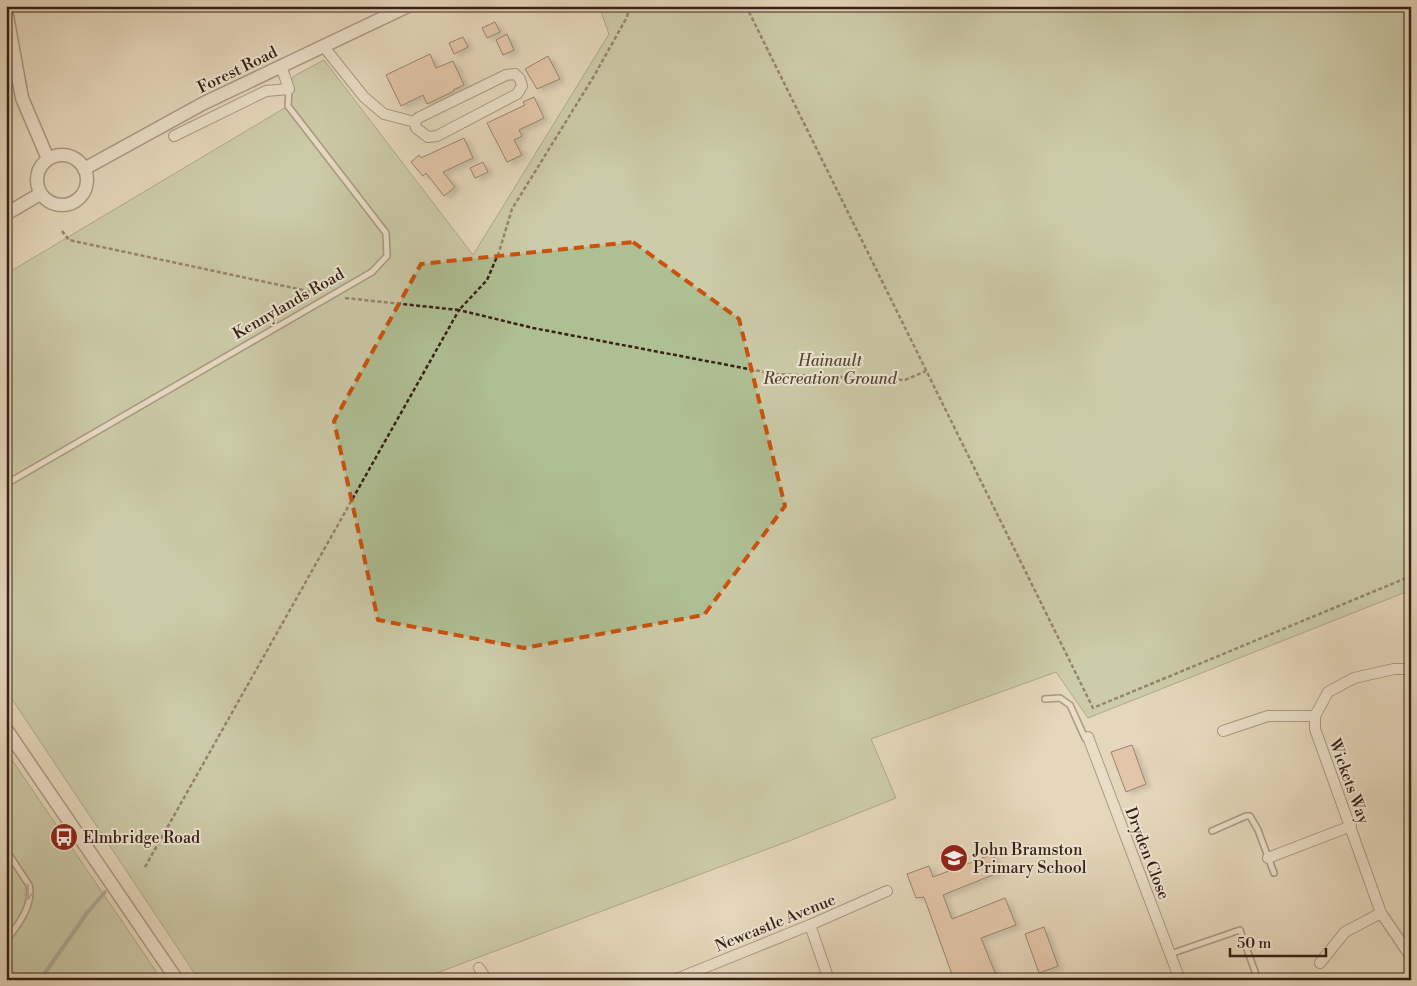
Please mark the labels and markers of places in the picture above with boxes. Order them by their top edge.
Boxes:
bus stop icon: Elmbridge Road [49,822,79,852]
place label: Elmbridge Road [83,828,200,848]
place label: John Bramston Primary School [972,840,1087,878]
school or university icon: John Bramston Primary School [939,843,969,873]

